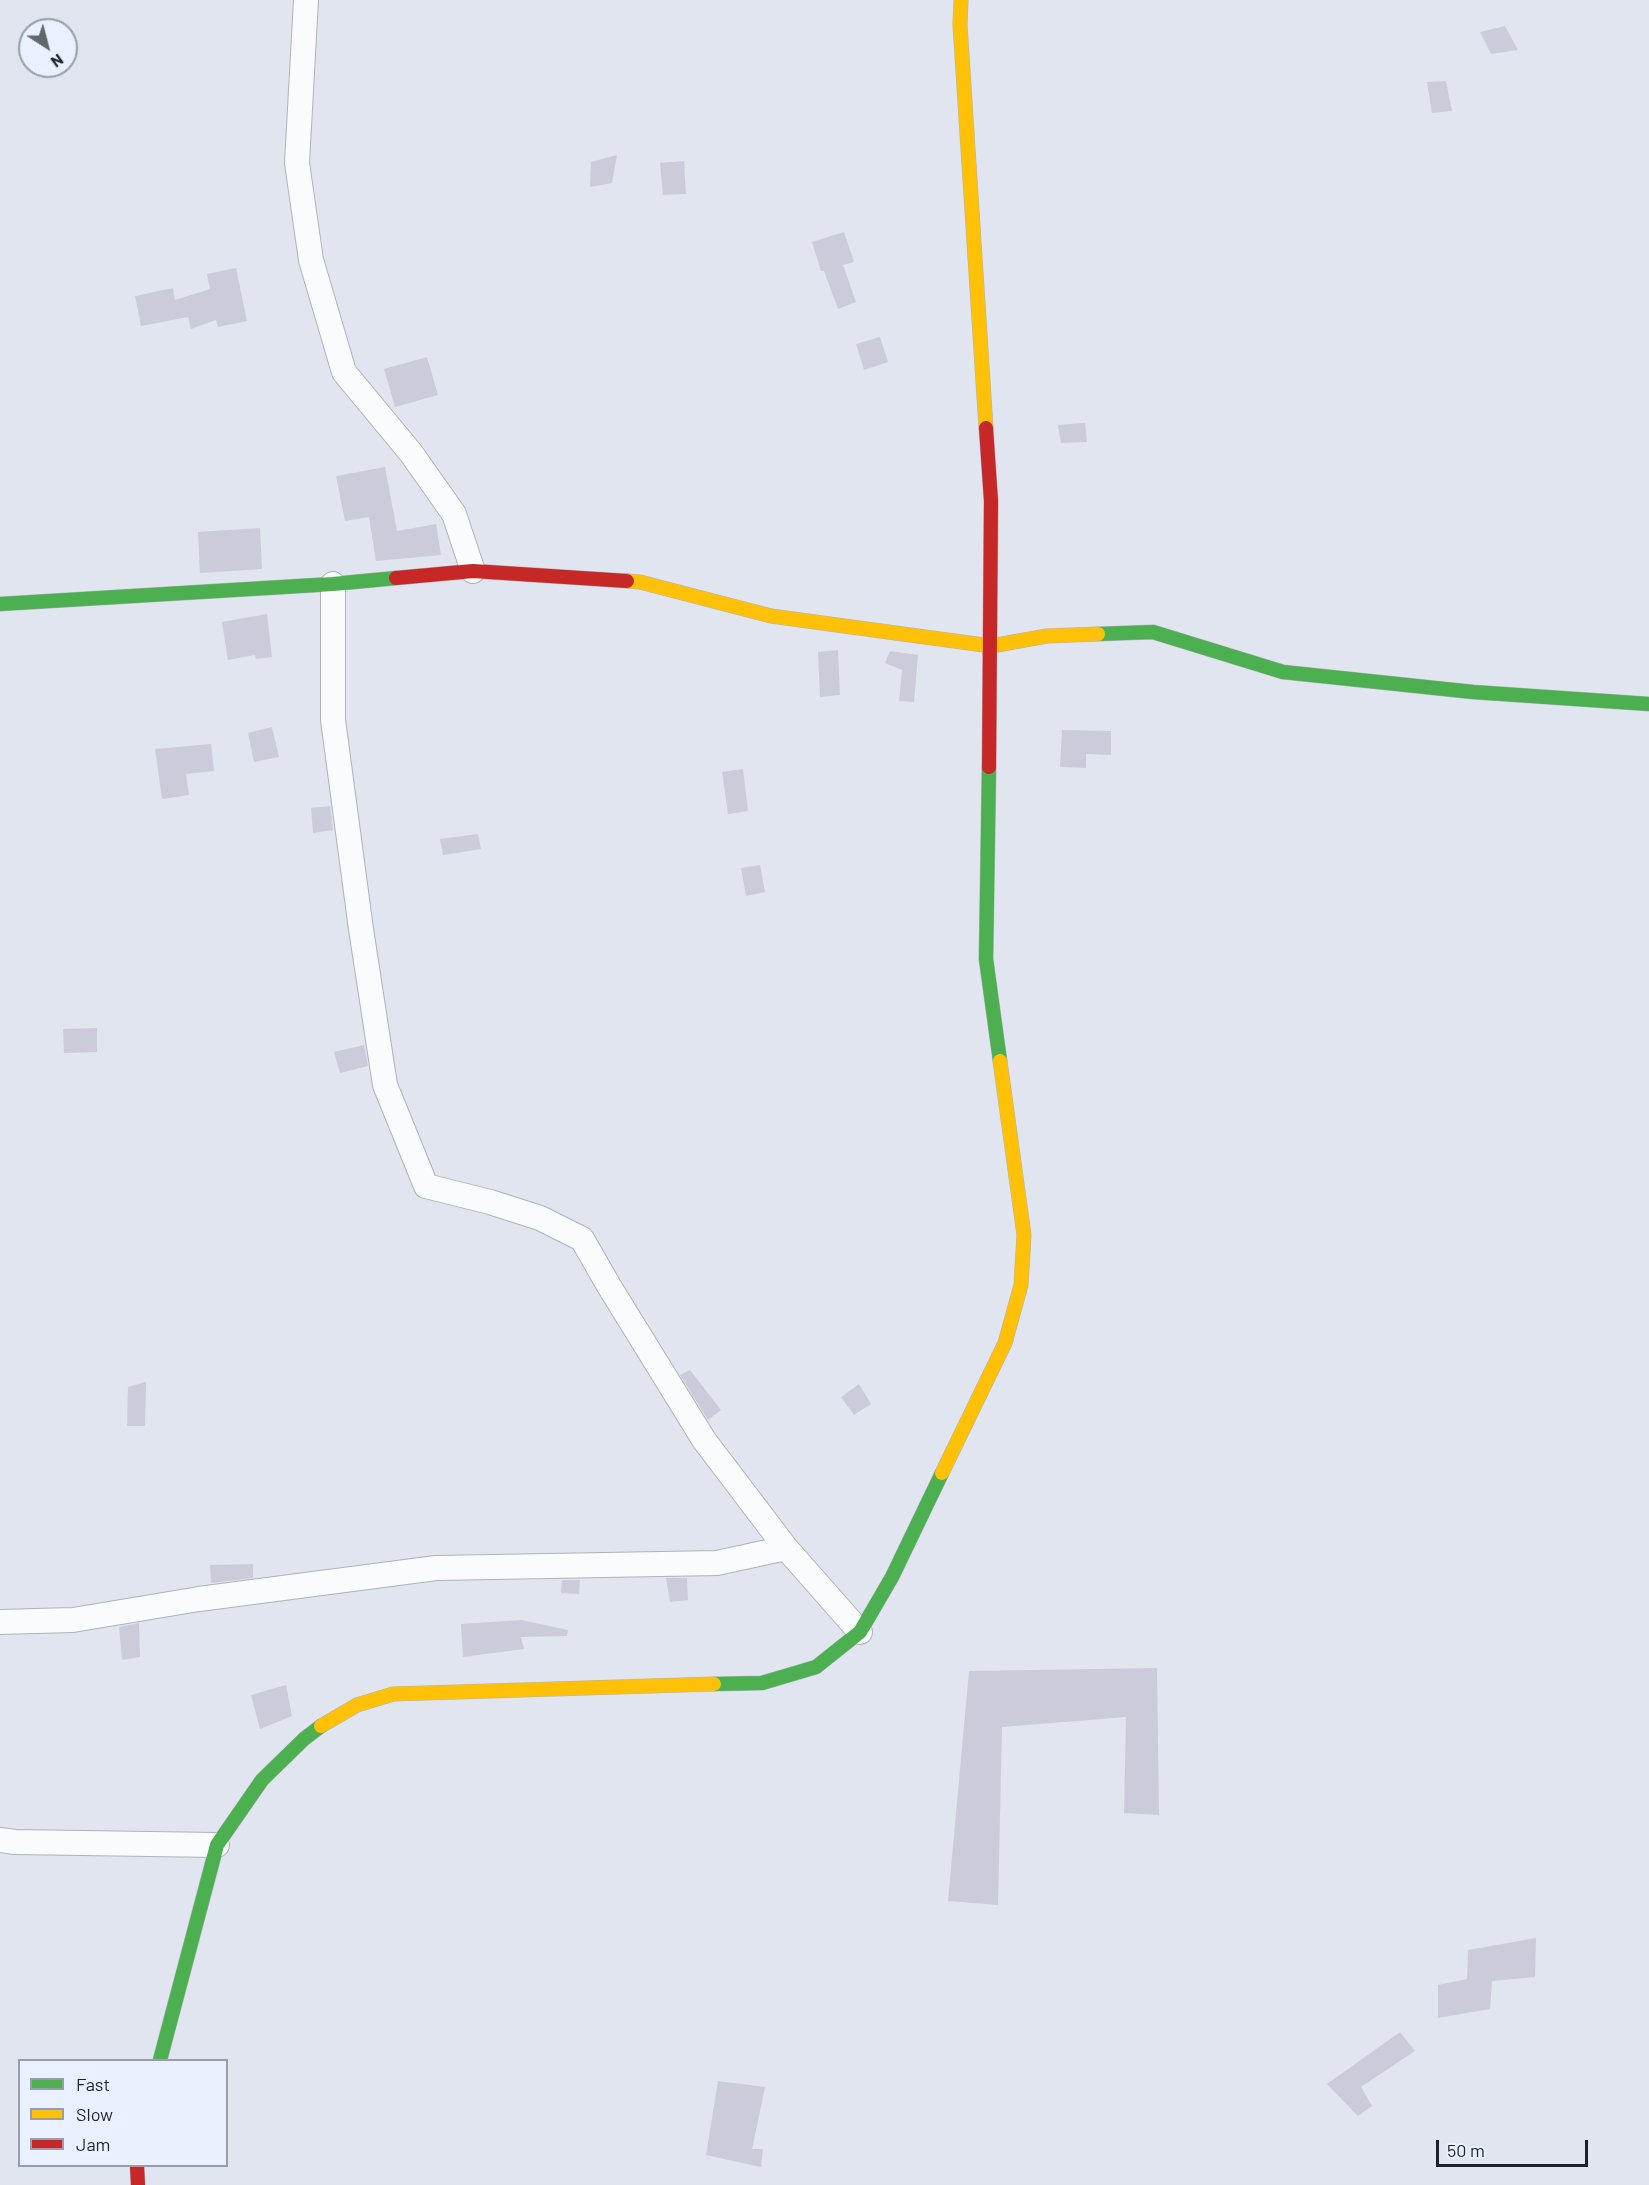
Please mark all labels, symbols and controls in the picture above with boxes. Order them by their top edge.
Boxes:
north arrow [18,18,78,78]
text: N [48,51,68,72]
legend [18,2059,228,2167]
text: Fast [76,2073,110,2095]
text: Slow [76,2103,113,2125]
scale bar [1439,2128,1590,2166]
text: Jam [76,2133,110,2155]
text: 50 m [1447,2139,1485,2161]

